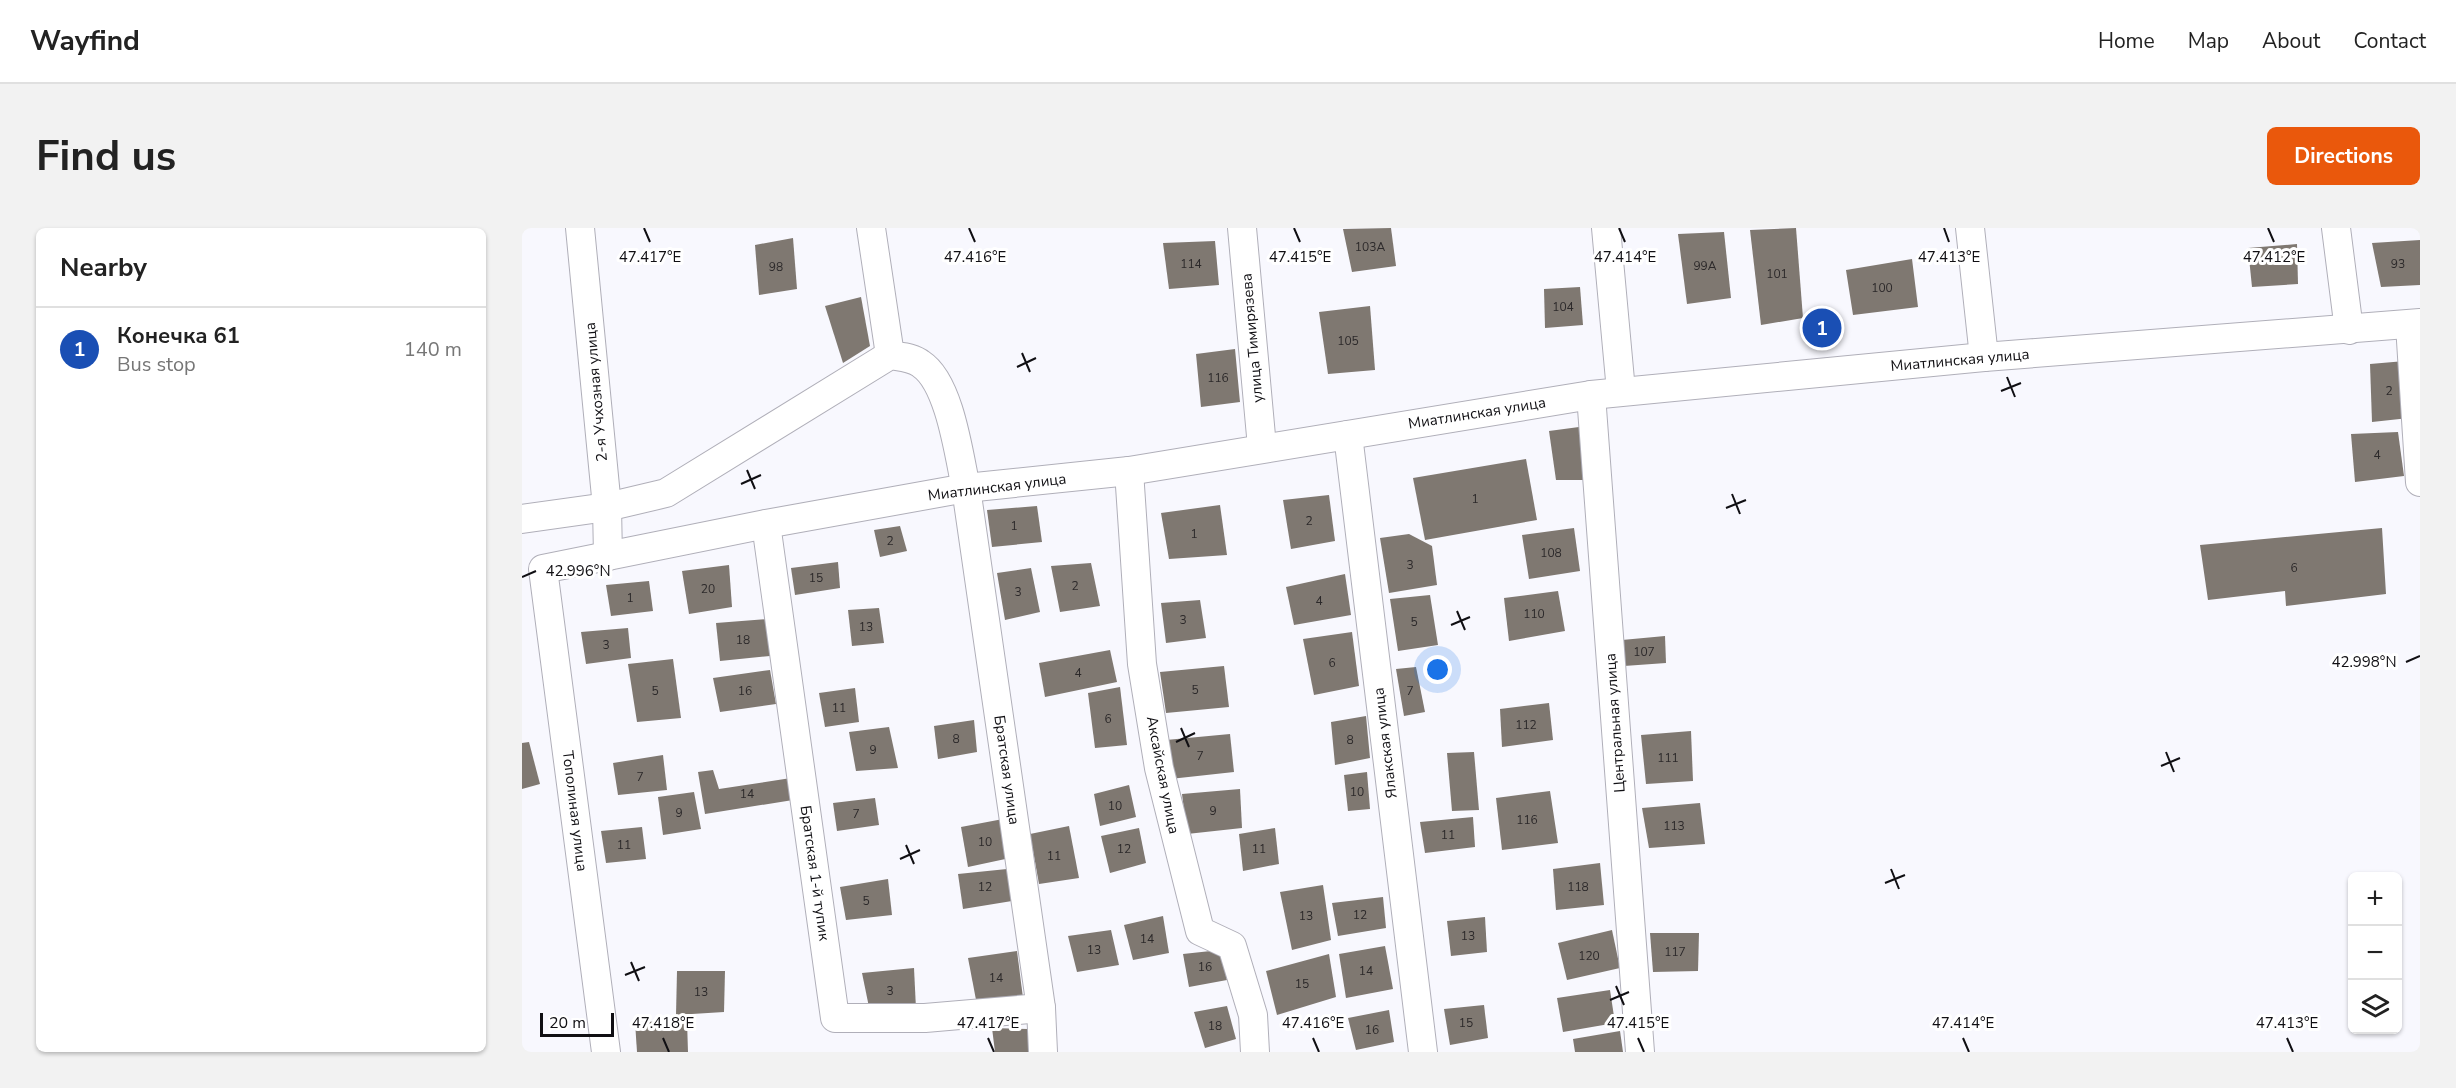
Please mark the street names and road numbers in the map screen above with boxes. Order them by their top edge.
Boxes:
street label: улица Тимирязева [1236,272,1268,404]
street label: 2-я Учхозная улица [580,322,612,462]
street label: Миатлинская улица [1890,344,2030,376]
street label: Миатлинская улица [1407,392,1547,434]
street label: Миатлинская улица [927,469,1067,505]
street label: Центральная улица [1600,653,1630,793]
street label: Ялакская улица [1368,686,1402,800]
street label: Братская улица [989,714,1025,826]
street label: Аксайская улица [1142,714,1184,836]
street label: Тополиная улица [558,749,592,873]
street label: Братская 1-й тупик [796,804,834,942]

